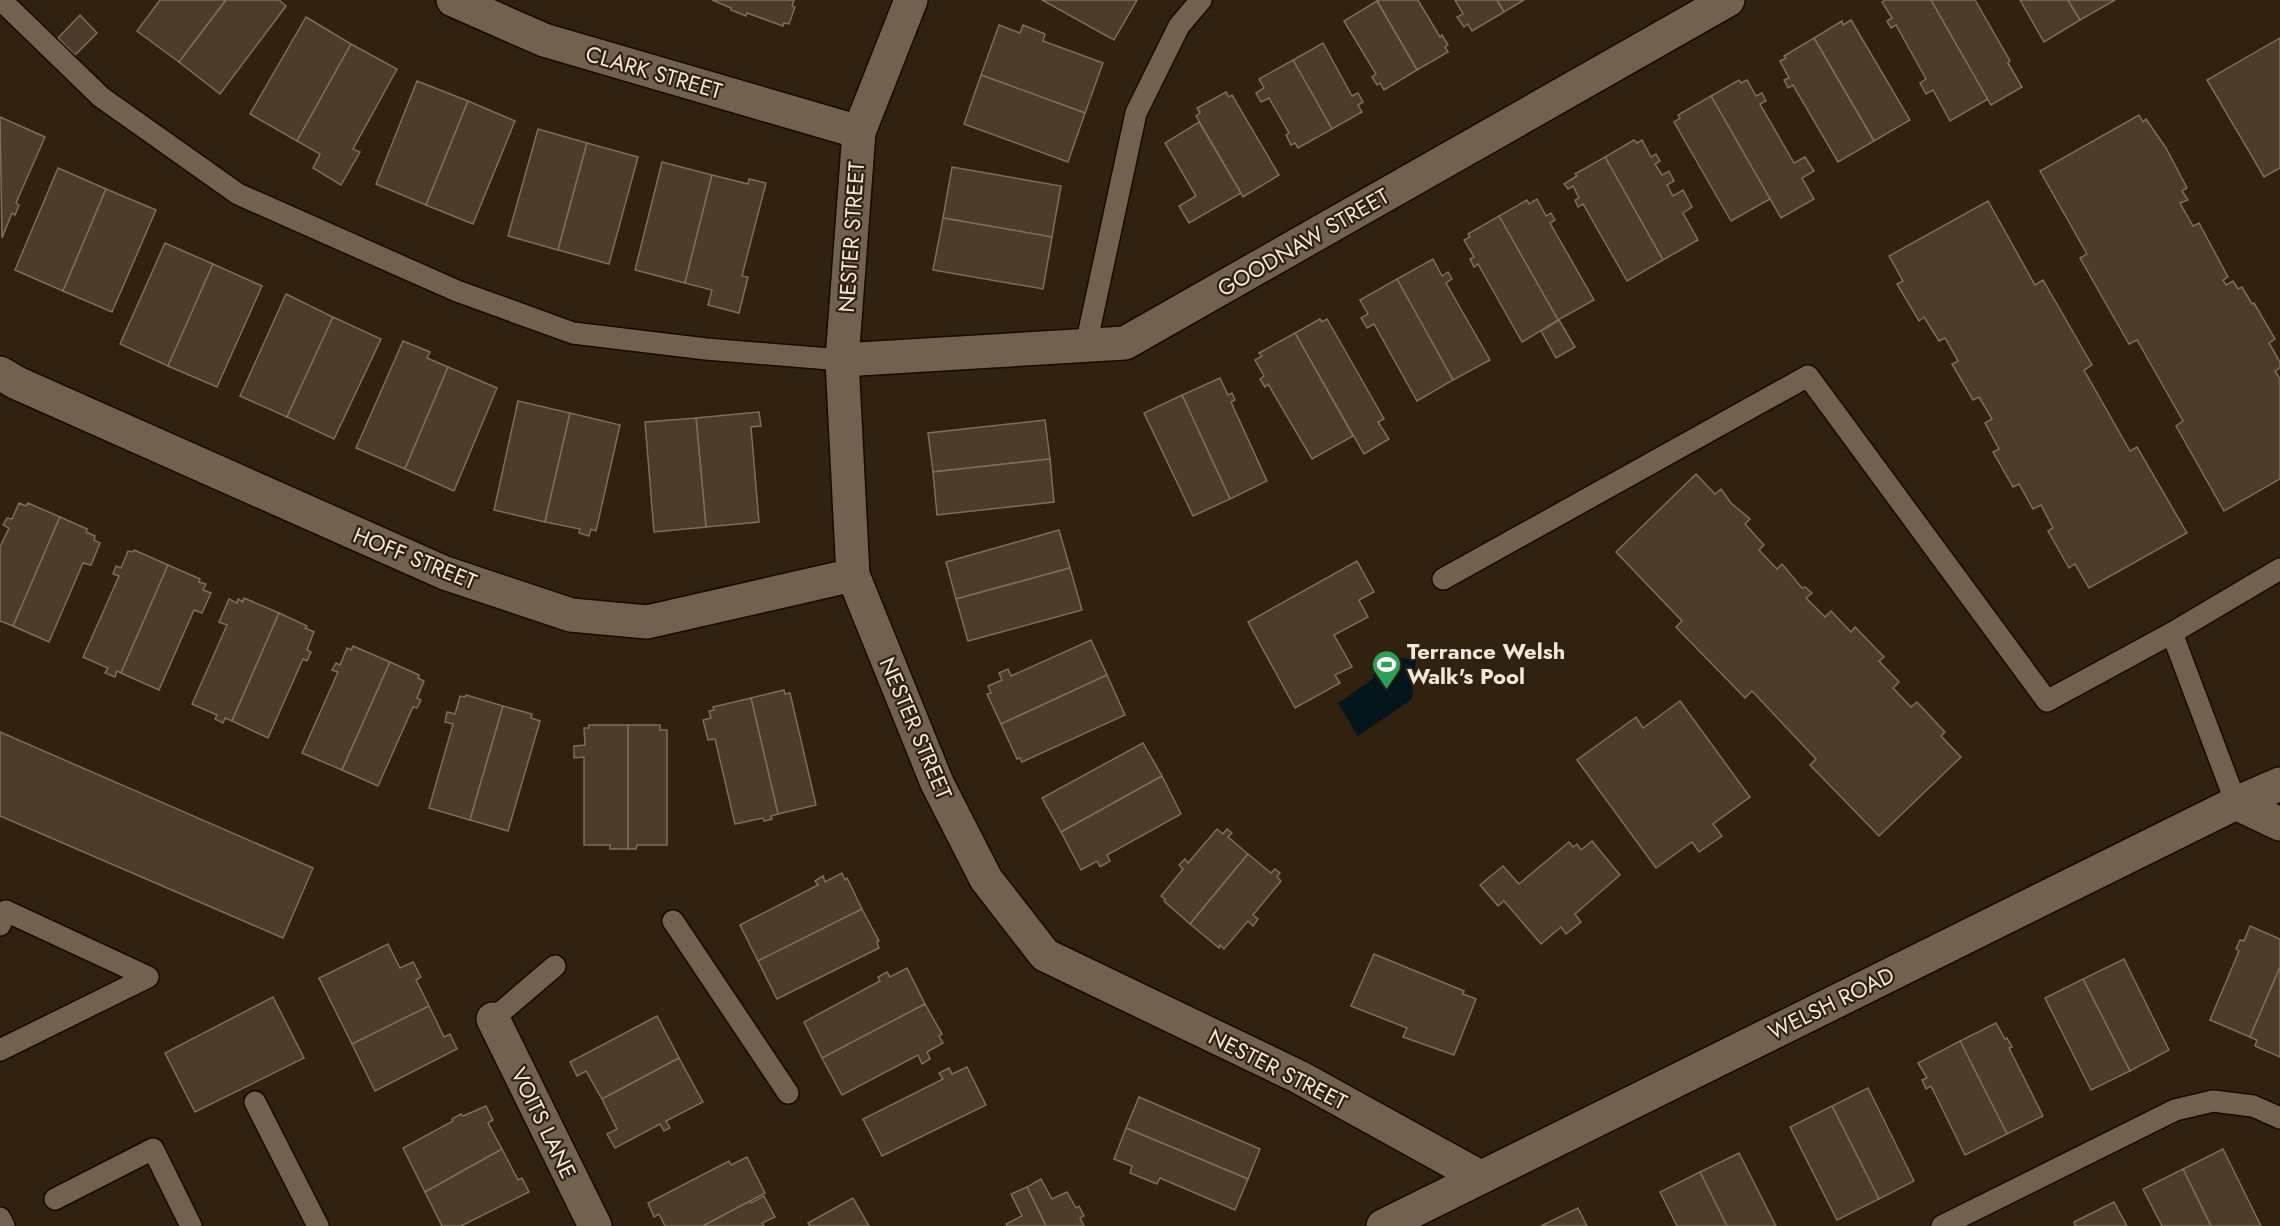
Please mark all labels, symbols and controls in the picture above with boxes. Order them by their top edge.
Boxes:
street label: CLARK STREET [582,37,727,107]
street label: NESTER STREET [830,160,872,314]
street label: GOODNAW STREET [1211,179,1395,304]
street label: HOFF STREET [348,519,482,598]
place label: Terrance Welsh Walk's Pool [1407,635,1565,692]
sports icon: Terrance Welsh Walk's Pool [1370,648,1402,690]
street label: NESTER STREET [872,652,961,805]
street label: WELSH ROAD [1763,959,1899,1047]
street label: NESTER STREET [1203,1020,1353,1118]
street label: VOITS LANE [503,1062,585,1184]

